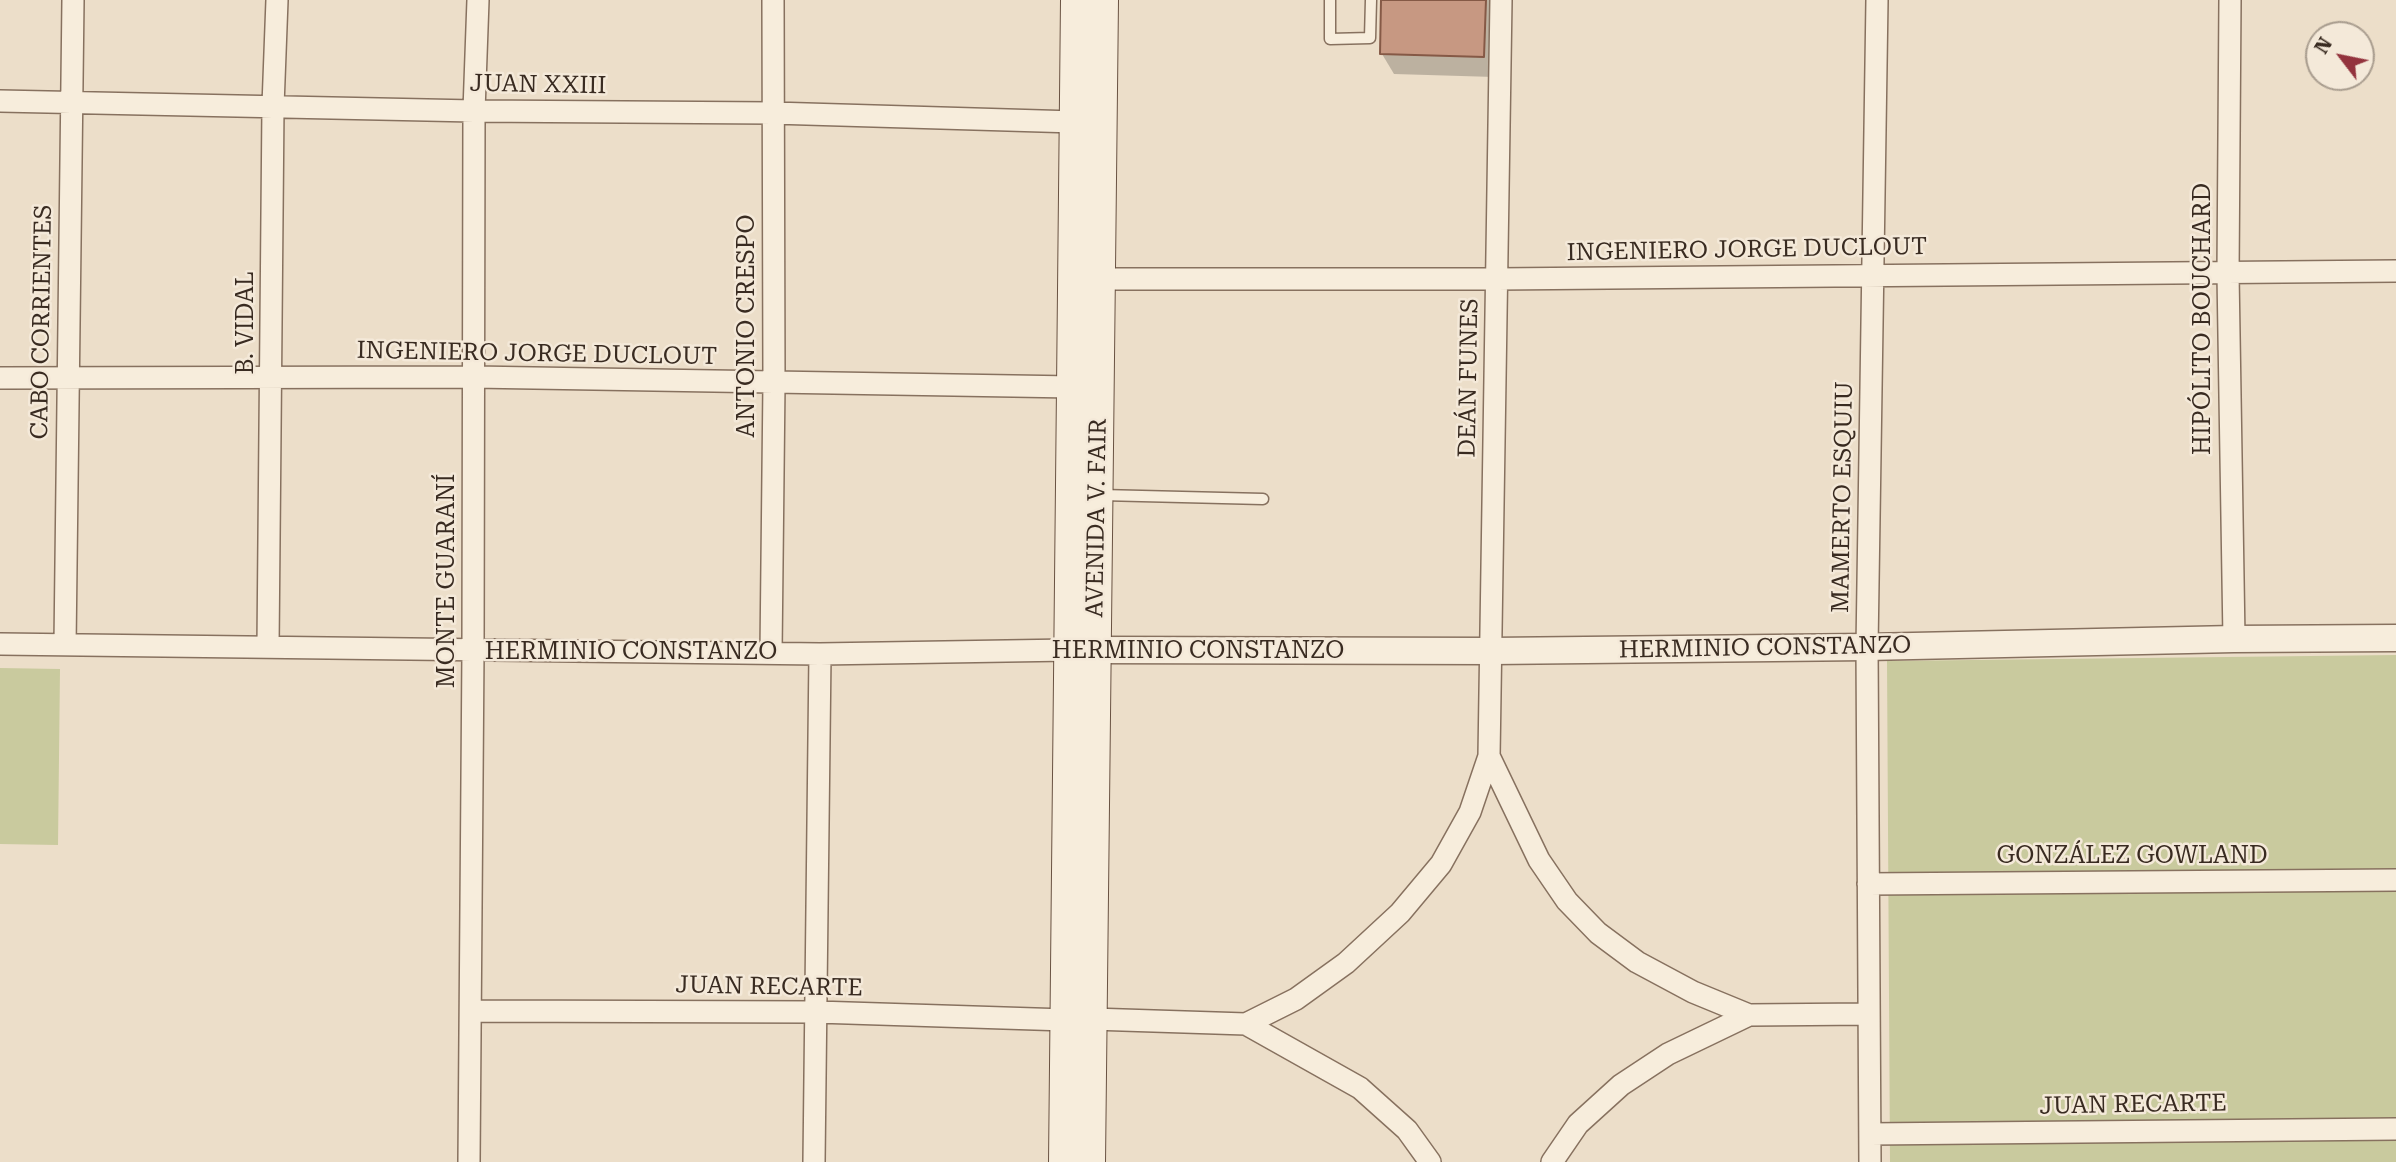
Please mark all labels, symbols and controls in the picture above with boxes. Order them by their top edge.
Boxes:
north arrow [2305,21,2375,91]
text: N [2310,33,2337,58]
street label: JUAN XXIII [469,69,607,101]
street label: HIPÓLITO BOUCHARD [2189,183,2217,455]
street label: CABO CORRIENTES [26,204,58,440]
street label: ANTONIO CRESPO [733,214,761,438]
street label: INGENIERO JORGE DUCLOUT [1566,232,1928,268]
street label: B. VIDAL [232,271,260,375]
street label: DEÁN FUNES [1453,298,1485,458]
street label: INGENIERO JORGE DUCLOUT [356,336,718,372]
street label: MAMERTO ESQUIU [1827,381,1859,613]
street label: AVENIDA V. FAIR [1081,418,1113,618]
street label: MONTE GUARANÍ [433,474,461,688]
street label: HERMINIO CONSTANZO [1619,631,1911,665]
street label: HERMINIO CONSTANZO [1052,637,1344,665]
street label: HERMINIO CONSTANZO [485,638,777,666]
street label: GONZÁLEZ GOWLAND [1997,842,2267,870]
street label: JUAN RECARTE [675,971,863,1003]
street label: JUAN RECARTE [2039,1089,2227,1121]

